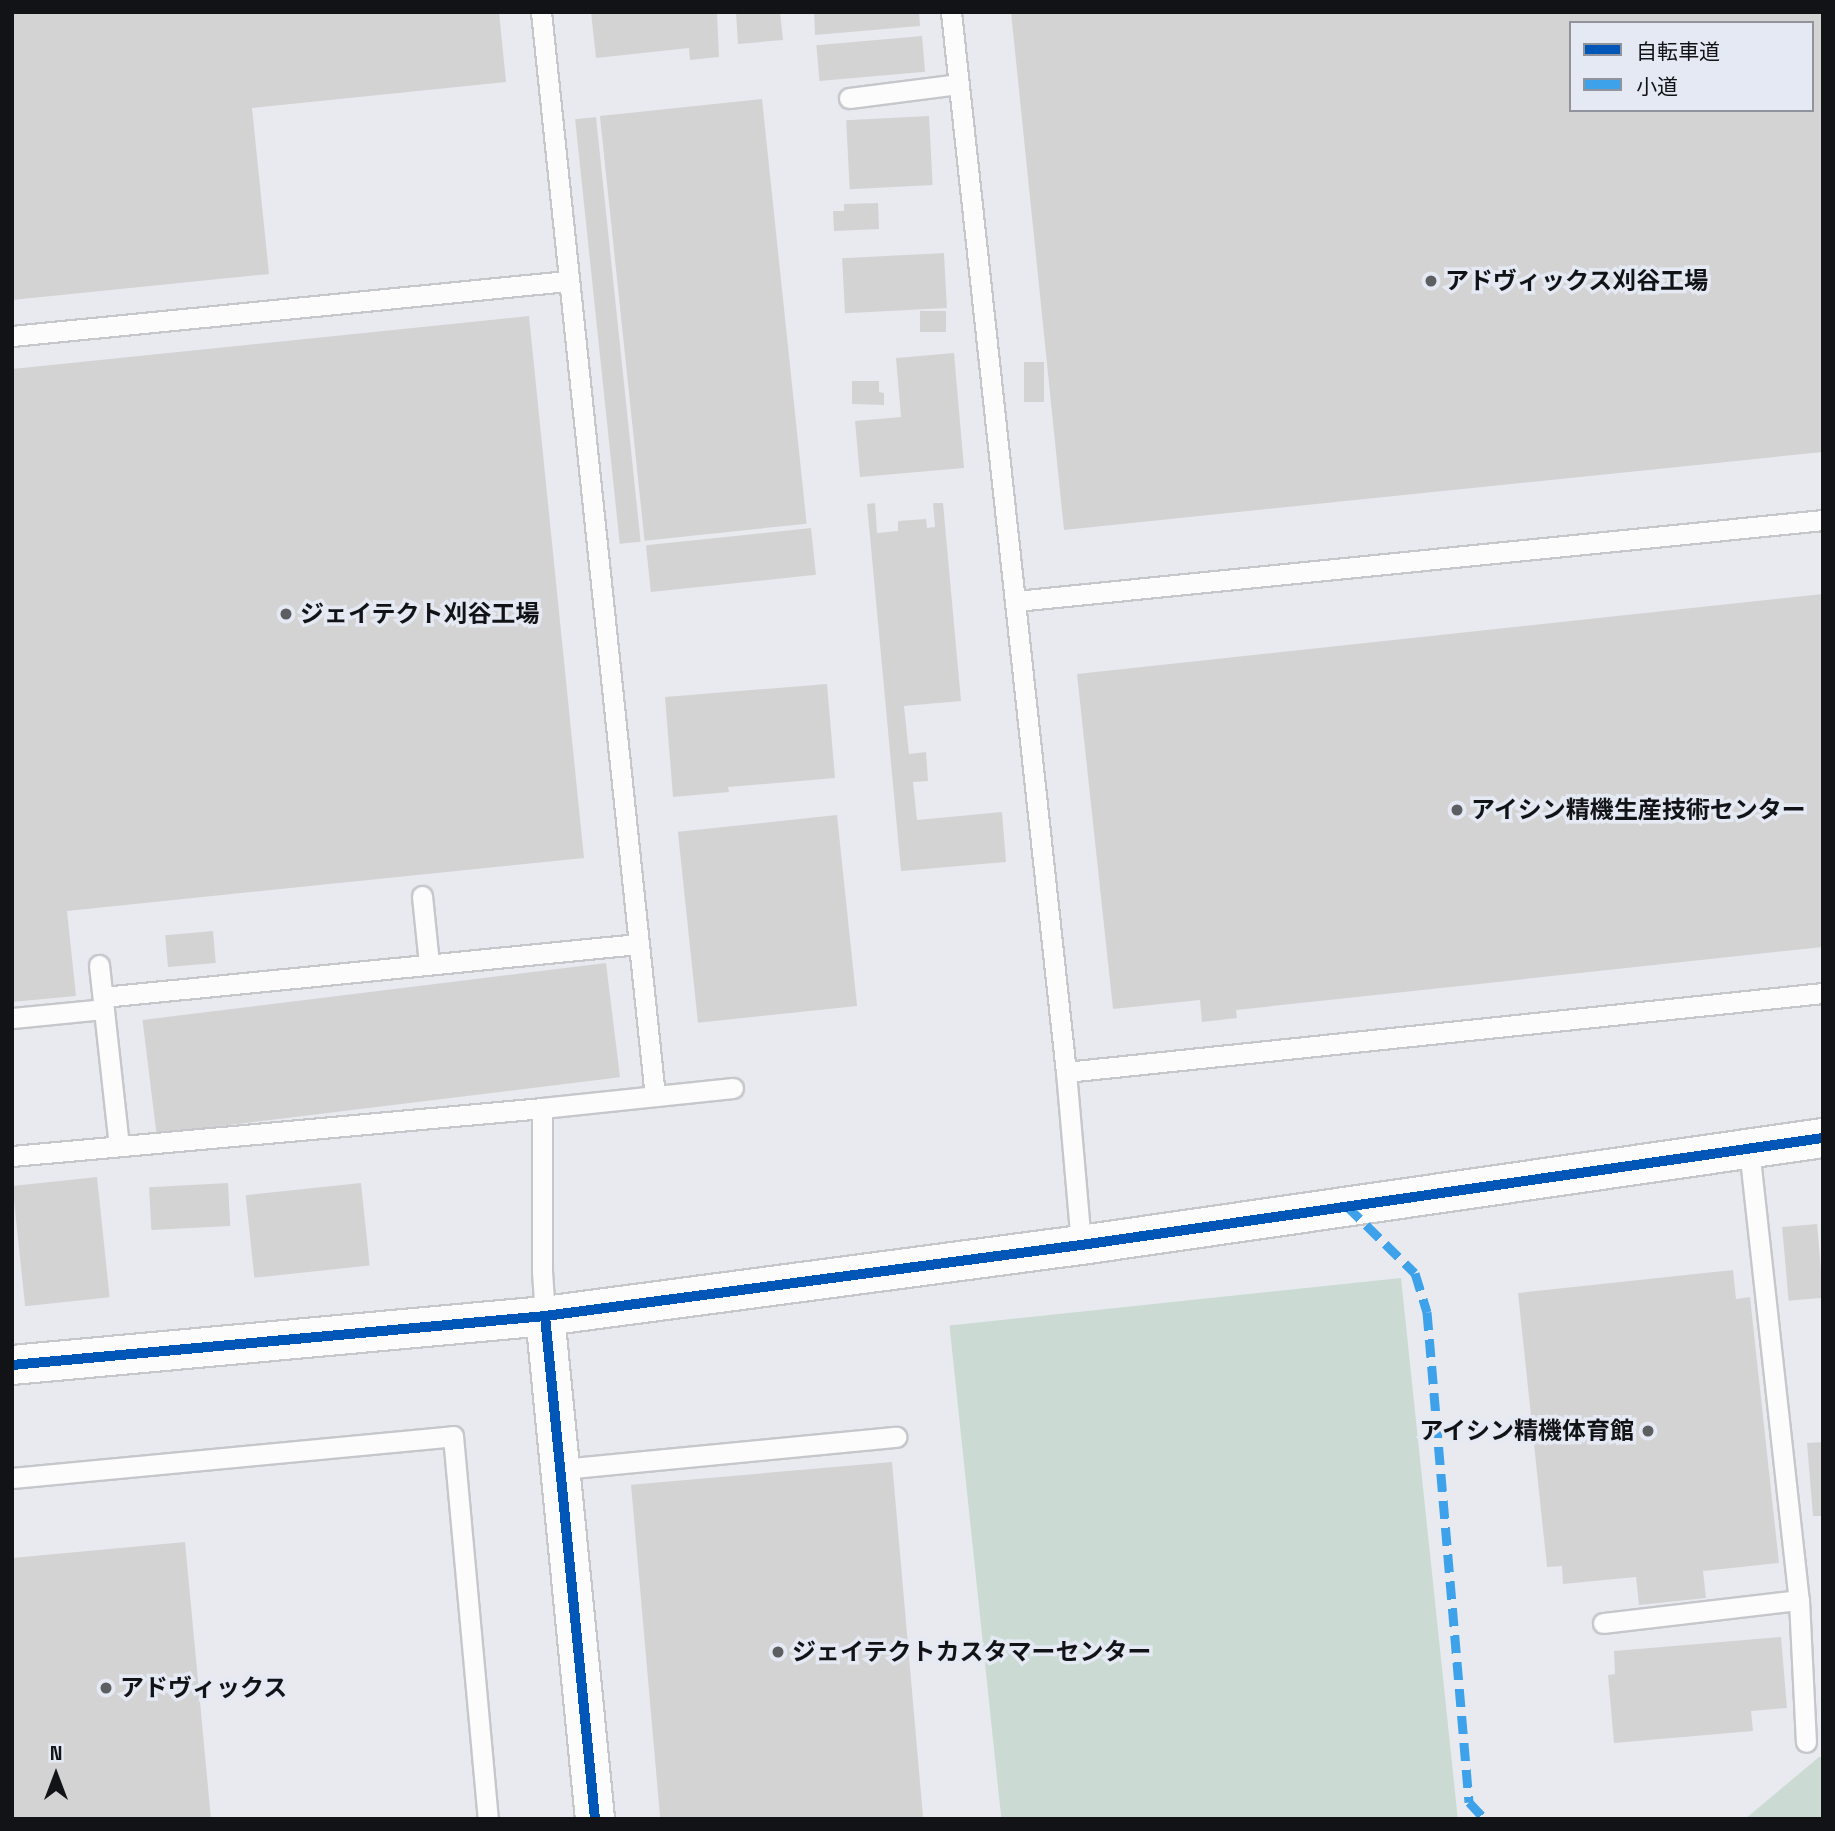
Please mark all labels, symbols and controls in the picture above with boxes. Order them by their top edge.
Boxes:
legend [1569,21,1814,112]
text: 自転車道 [1636,38,1720,65]
text: 小道 [1636,73,1678,100]
place label: アドヴィックス刈谷工場 [1445,267,1709,295]
marker: アドヴィックス刈谷工場 [1423,273,1439,289]
place label: ジェイテクト刈谷工場 [300,600,540,628]
marker: ジェイテクト刈谷工場 [278,606,294,622]
place label: アイシン精機生産技術センター [1471,796,1807,824]
marker: アイシン精機生産技術センター [1449,802,1465,818]
place label: アイシン精機体育館 [1418,1417,1634,1445]
marker: アイシン精機体育館 [1640,1423,1656,1439]
place label: ジェイテクトカスタマーセンター [792,1638,1152,1666]
marker: ジェイテクトカスタマーセンター [770,1644,786,1660]
place label: アドヴィックス [120,1674,288,1702]
marker: アドヴィックス [98,1680,114,1696]
north arrow [21,1740,91,1810]
text: N [50,1741,62,1766]

